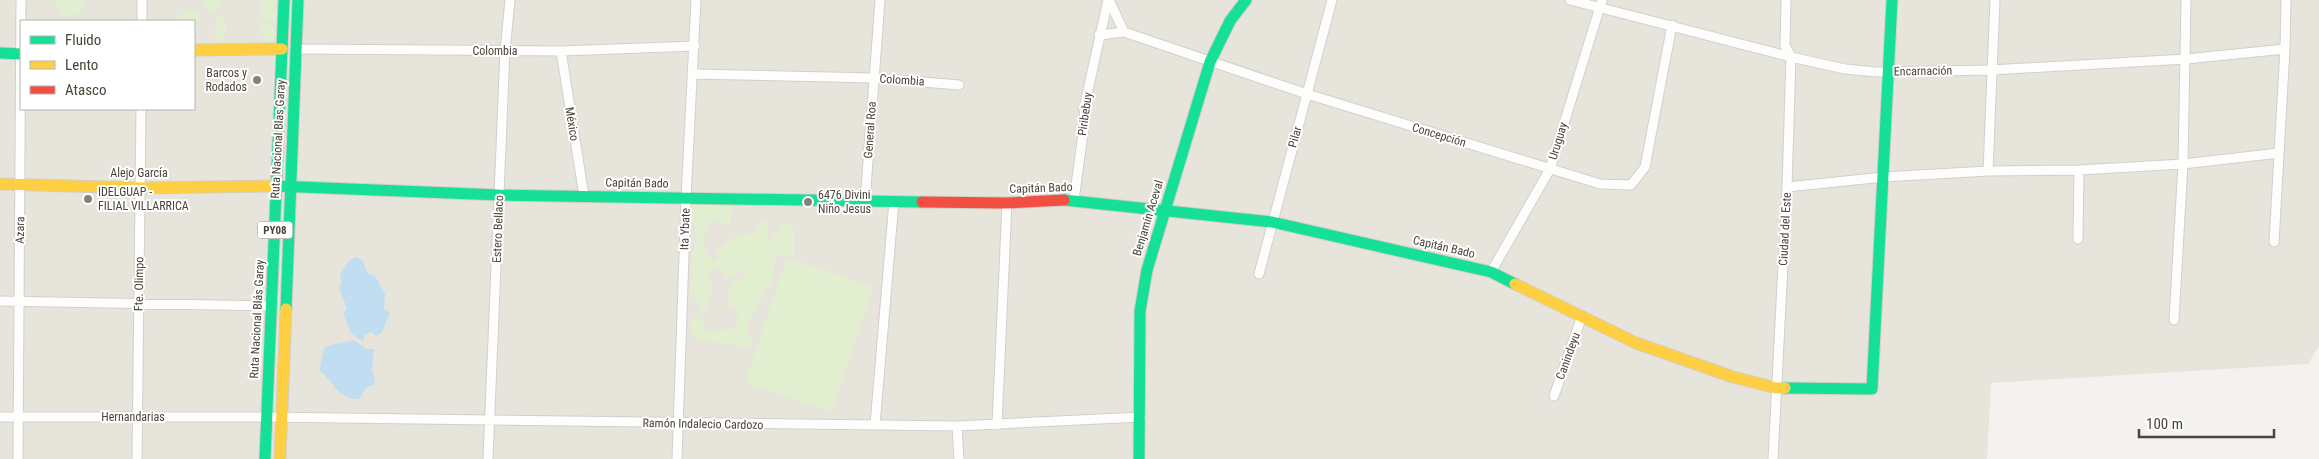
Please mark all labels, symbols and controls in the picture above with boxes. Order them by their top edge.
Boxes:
legend [20,20,195,110]
text: Fluido [65,31,101,49]
street label: Colombia [472,44,518,58]
text: Lento [65,56,98,74]
street label: Encarnación [1894,63,1953,79]
place label: Barcos y Rodados [205,66,247,94]
street label: Colombia [879,71,925,89]
marker: Barcos y Rodados [251,74,263,86]
street label: Ruta Nacional Blas Garay [268,79,288,199]
text: Atasco [65,81,106,99]
street label: Piribebuy [1075,91,1095,137]
street label: General Roa [861,101,879,159]
street label: México [562,106,582,142]
street label: Concepción [1410,120,1468,150]
street label: Uruguay [1546,121,1570,161]
street label: Pilar [1285,124,1305,149]
street label: Alejo García [110,166,168,180]
street label: Capitán Bado [605,175,669,191]
street label: Benjamín Aceval [1130,178,1166,258]
street label: Capitán Bado [1009,180,1073,196]
place label: IDELGUAP - FILIAL VILLARRICA [98,185,189,213]
place label: 6476 Divini Niño Jesus [818,188,871,216]
street label: Ciudad del Este [1776,192,1794,266]
marker: IDELGUAP - FILIAL VILLARRICA [82,193,94,205]
street label: Estero Bellaco [490,195,506,263]
marker: 6476 Divini Niño Jesus [802,196,814,208]
street label: Ita Ybate [677,207,693,250]
street label: Azara [13,216,27,244]
road number: PY08 [258,222,292,238]
street label: Capitán Bado [1412,233,1476,261]
street label: Fte. Olimpo [132,257,146,311]
street label: Ruta Nacional Blás Garay [247,259,267,379]
street label: Canindeyu [1553,330,1583,382]
scale bar [2139,406,2274,438]
street label: Hernandarias [101,410,165,424]
text: 100 m [2146,415,2183,433]
street label: Ramón Indalecio Cardozo [642,416,764,432]

